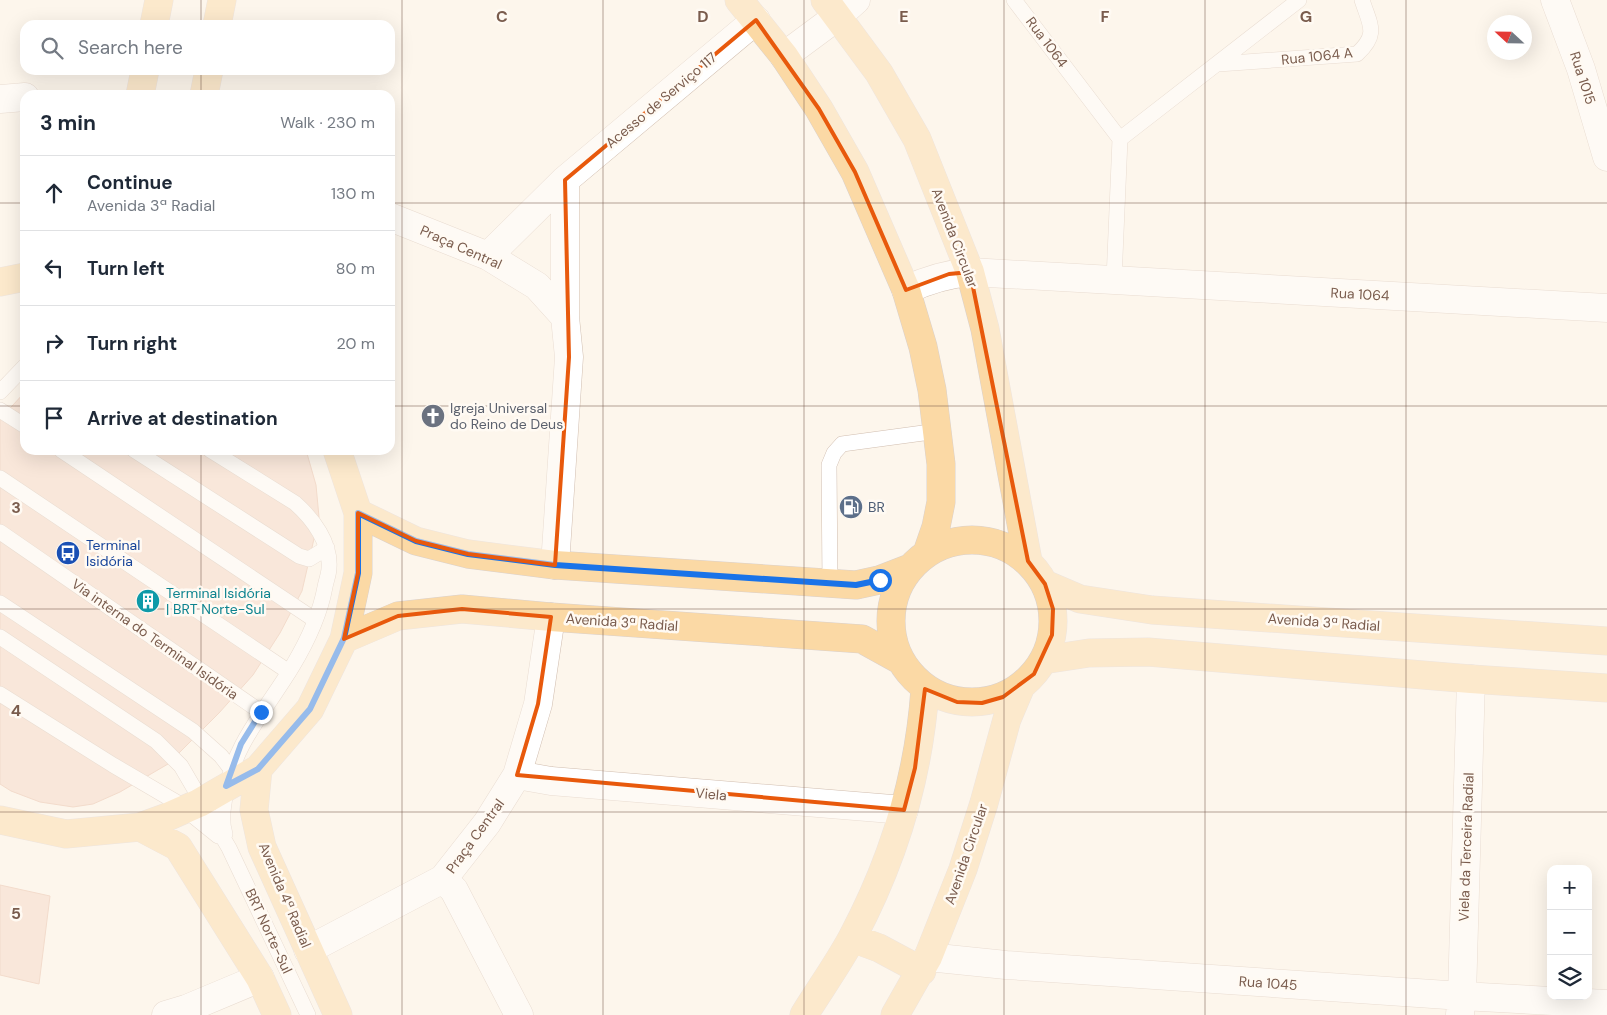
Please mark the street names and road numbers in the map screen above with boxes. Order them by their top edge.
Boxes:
street label: Rua 1064 [1022,13,1072,71]
street label: Rua 1064 A [1280,43,1354,69]
street label: Acesso de Serviço 117 [602,48,720,152]
street label: Rua 1015 [1566,49,1600,107]
street label: Avenida Circular [928,186,982,290]
street label: Praça Central [417,221,505,273]
street label: Rua 1064 [1330,283,1390,305]
street label: Via interna do Terminal Isidória [68,575,242,703]
street label: Avenida 3ª Radial [565,609,679,635]
street label: Avenida 3ª Radial [1267,609,1381,635]
street label: Viela da Terceira Radial [1454,772,1478,922]
street label: Viela [695,784,727,804]
street label: Praça Central [442,795,508,877]
street label: Avenida Circular [940,801,992,907]
street label: Avenida 4ª Radial [255,840,315,950]
street label: BRT Norte-Sul [241,886,297,976]
street label: Rua 1045 [1238,972,1298,994]

